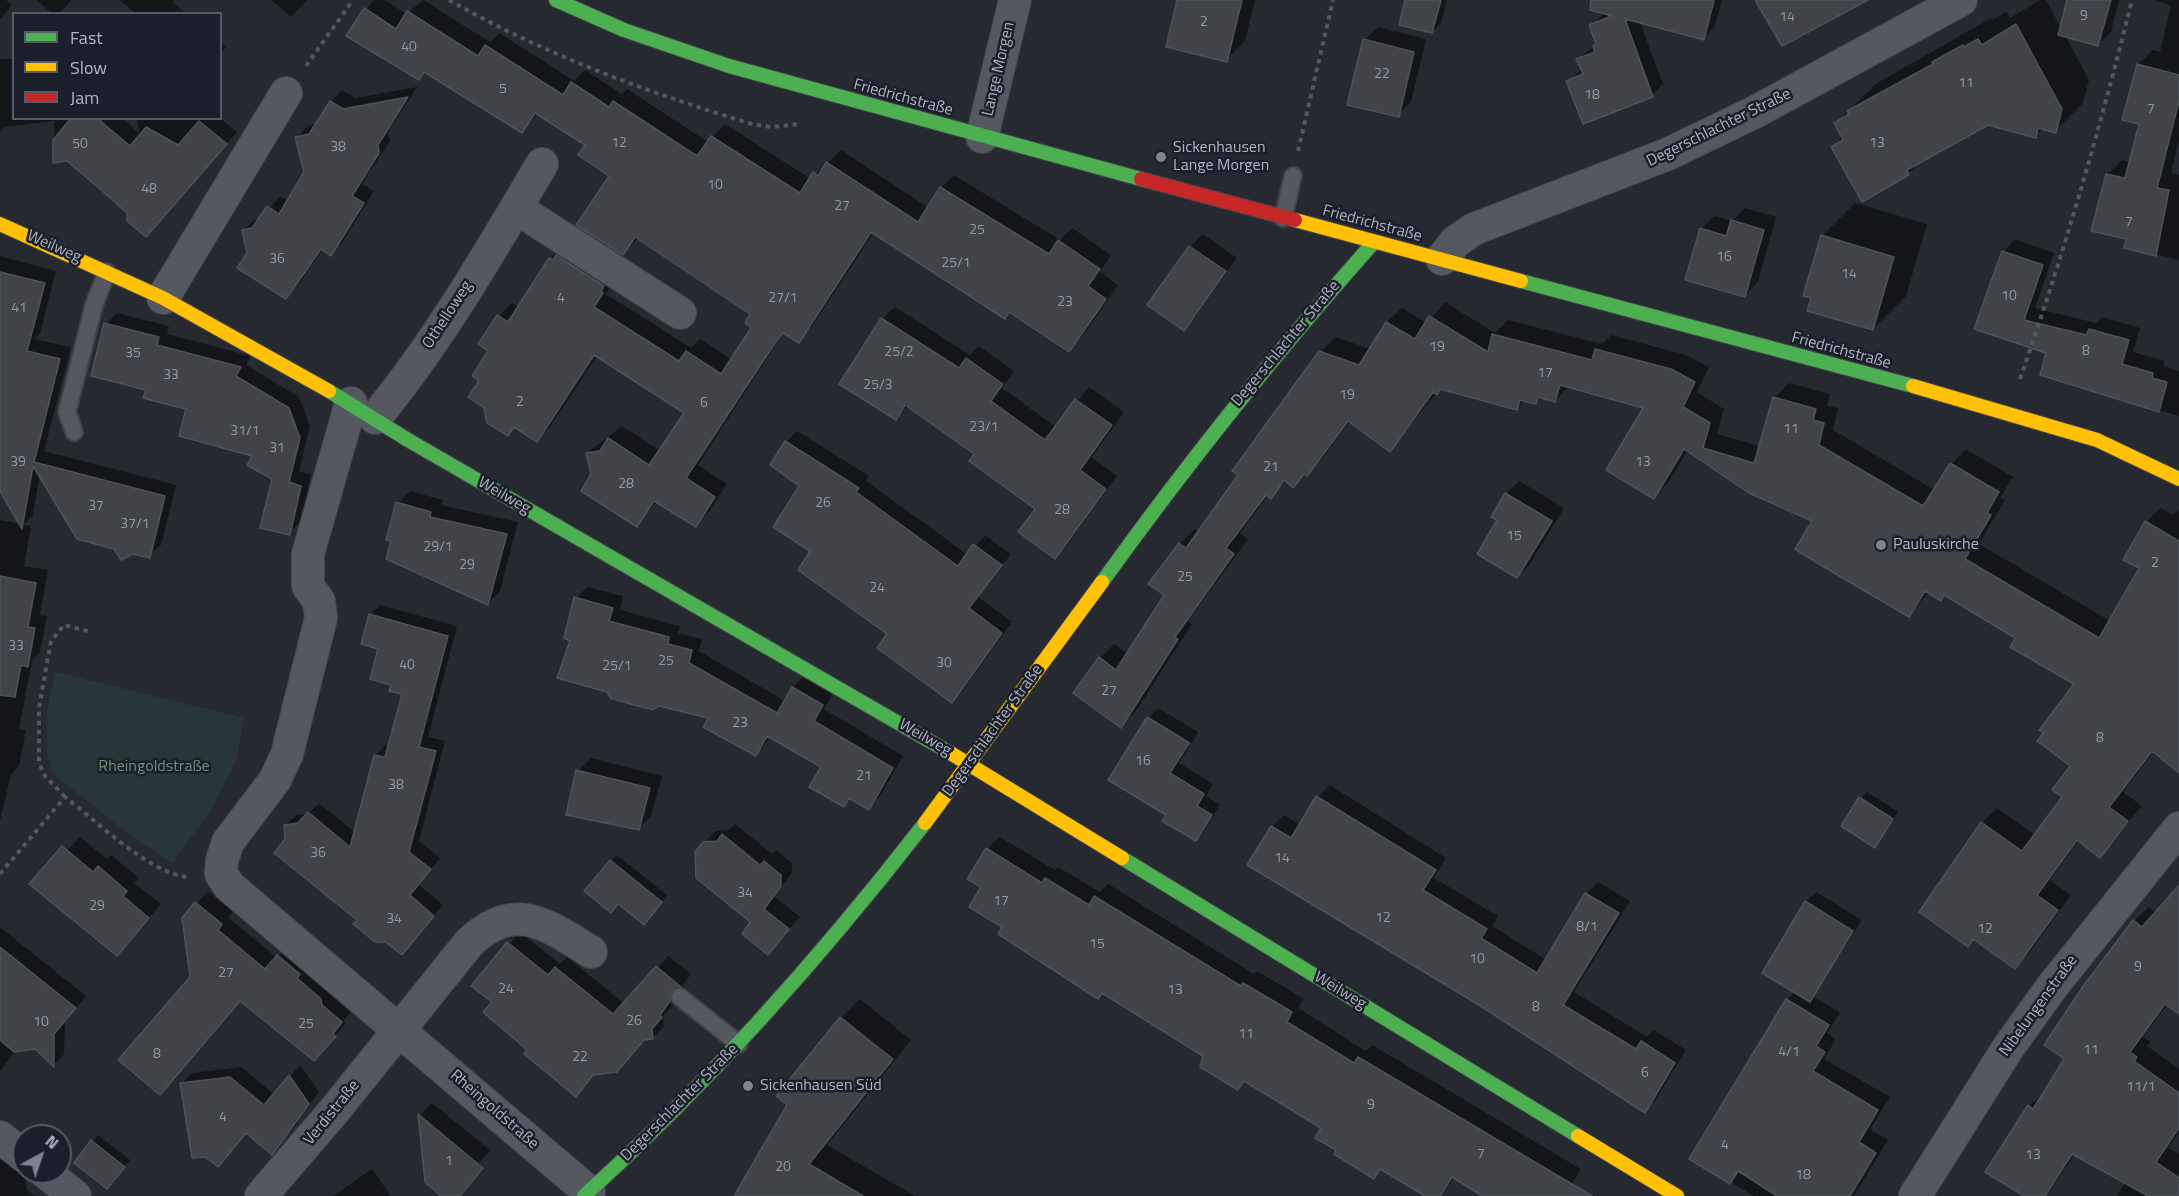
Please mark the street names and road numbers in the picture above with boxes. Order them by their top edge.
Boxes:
street label: Lange Morgen [979,20,1019,118]
street label: Friedrichstraße [851,76,955,120]
street label: Degerschlachter Straße [1644,85,1794,171]
street label: Friedrichstraße [1320,202,1424,246]
street label: Weilweg [24,227,84,267]
street label: Othelloweg [419,277,477,353]
street label: Degerschlachter Straße [1228,277,1344,411]
street label: Friedrichstraße [1789,329,1893,373]
street label: Weilweg [474,473,534,519]
street label: Degerschlachter Straße [939,661,1047,801]
street label: Weilweg [895,715,955,761]
street label: Nibelungenstraße [1996,952,2082,1060]
street label: Weilweg [1310,968,1370,1014]
street label: Degerschlachter Straße [617,1040,743,1166]
street label: Rheingoldstraße [446,1066,542,1154]
street label: Verdistraße [300,1077,364,1149]

